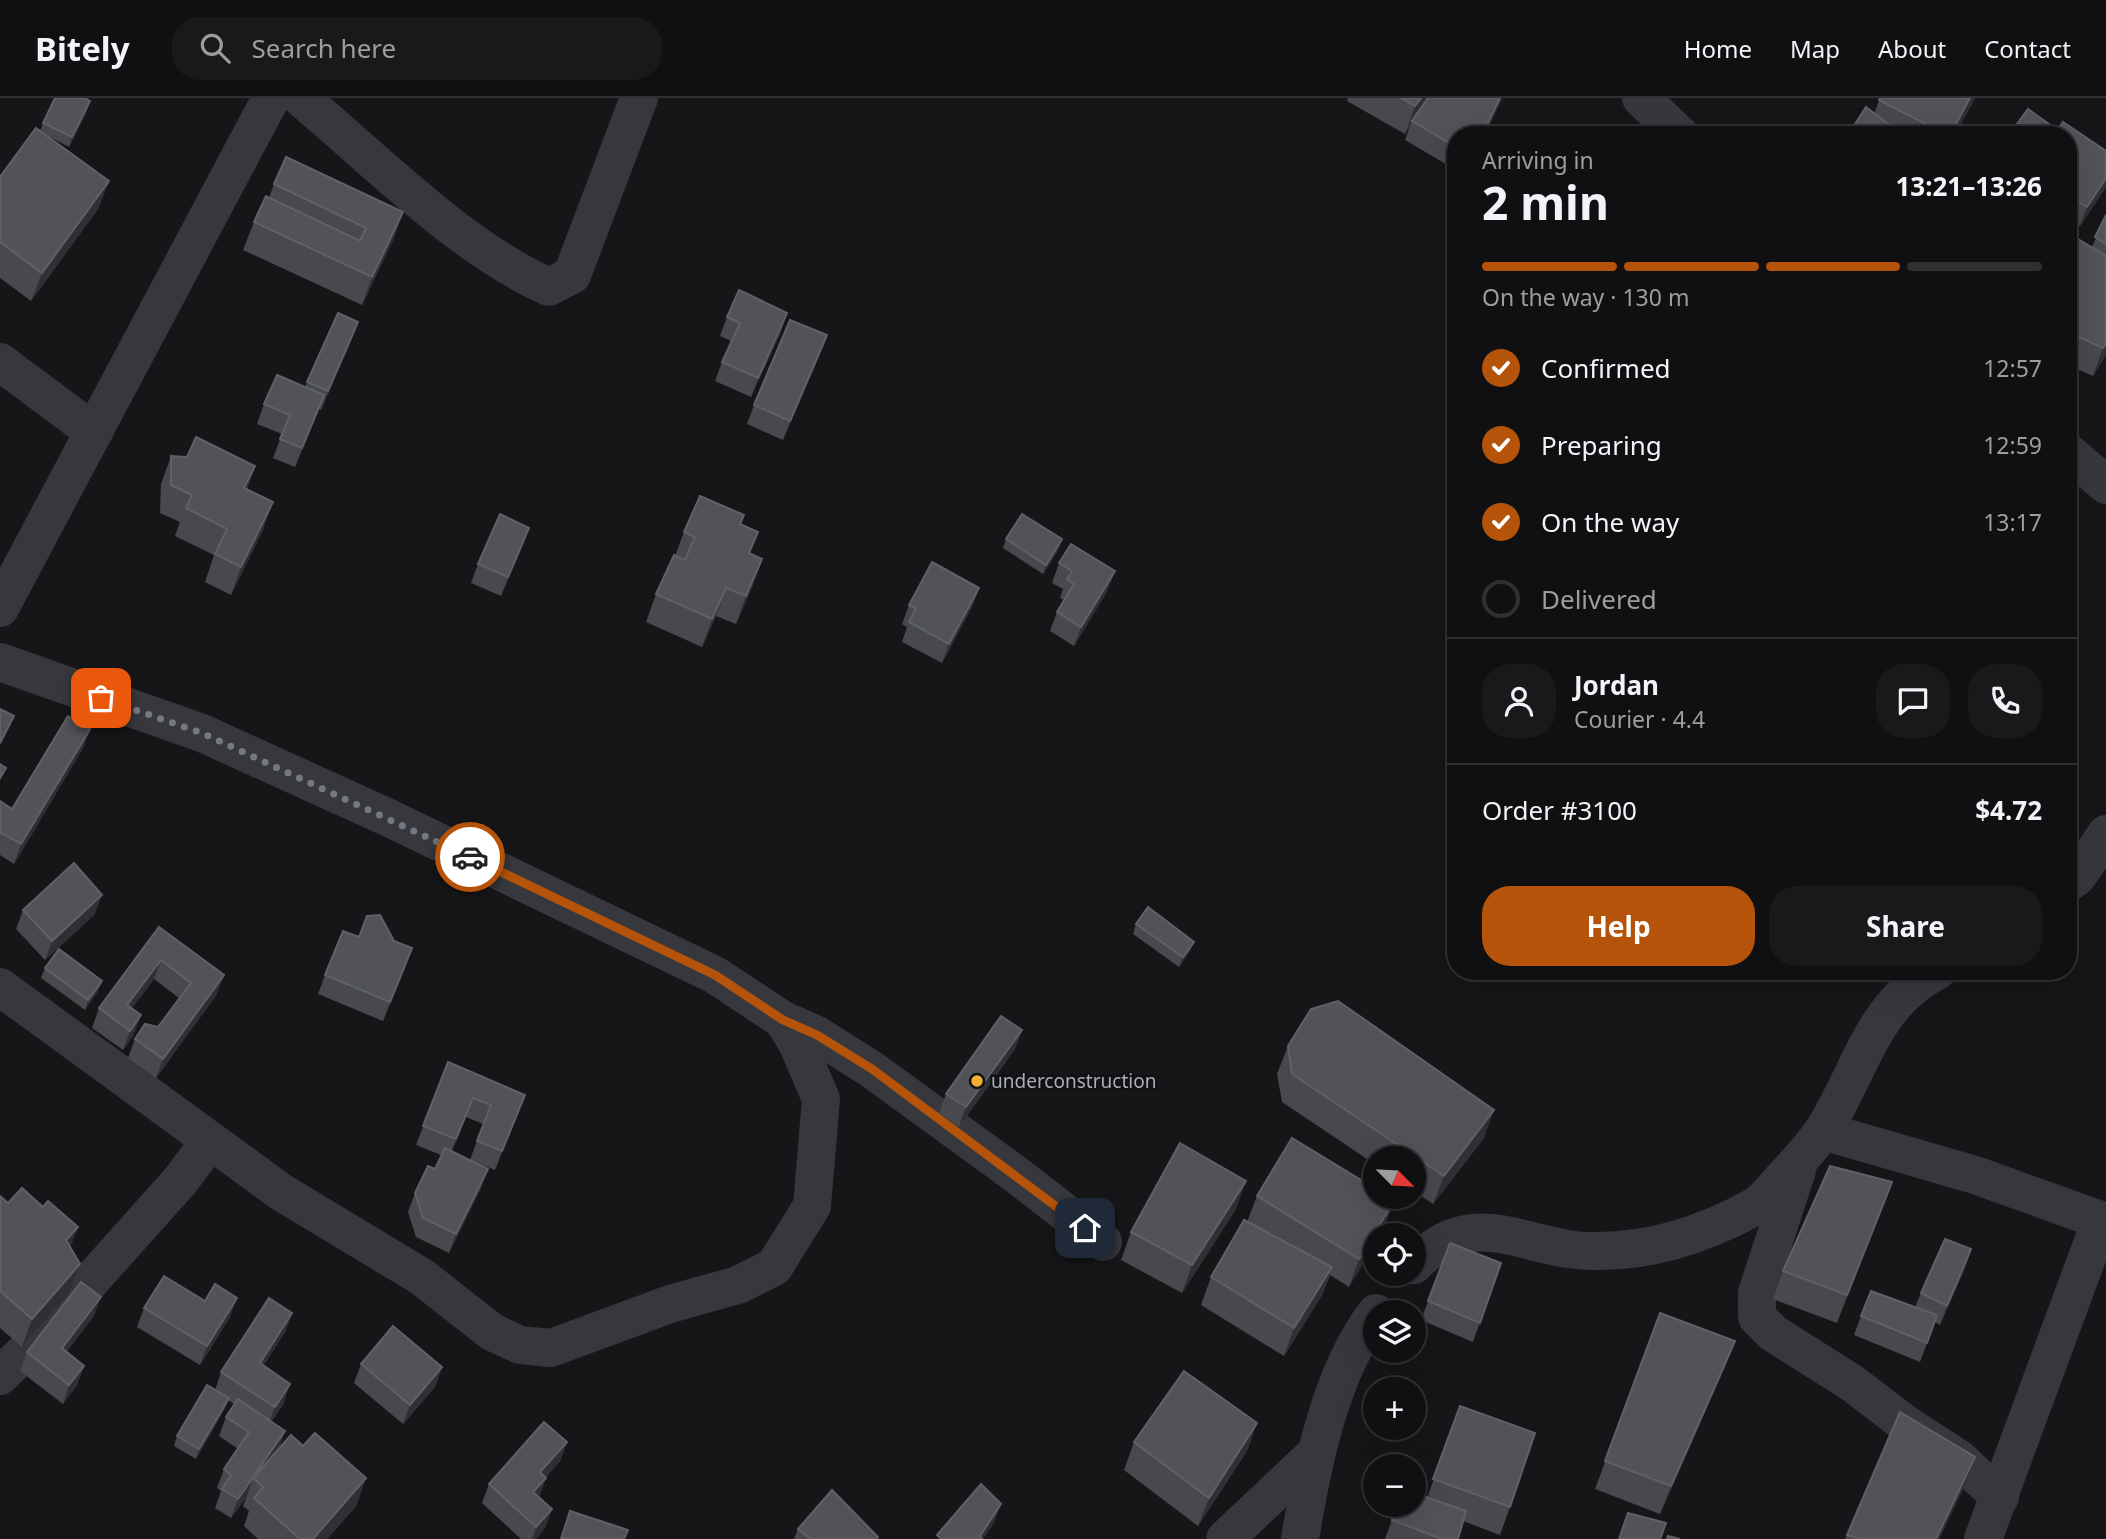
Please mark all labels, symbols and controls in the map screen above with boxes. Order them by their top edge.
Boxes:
search box [172,17,662,80]
text: Bitely [35,26,130,71]
icon: search [196,29,234,67]
text: Search here [252,30,396,66]
text: Home [1684,32,1752,65]
text: Map [1790,32,1840,65]
text: About [1878,32,1946,65]
text: Contact [1984,32,2071,65]
text: Arriving in [1482,144,1594,176]
text: 13:21–13:26 [1895,168,2042,204]
text: 2 min [1482,171,1609,233]
text: On the way · 130 m [1482,281,1689,313]
icon: check [1482,349,1520,387]
text: Confirmed [1541,350,1671,386]
text: 12:57 [1983,352,2042,384]
icon: check [1482,426,1520,464]
text: Preparing [1541,427,1662,463]
text: 12:59 [1983,429,2042,461]
icon: check [1482,503,1520,541]
text: On the way [1541,504,1679,540]
text: 13:17 [1983,506,2042,538]
text: Delivered [1541,581,1657,617]
button: person [1482,664,1556,738]
button: chat [1876,664,1950,738]
button: phone [1968,664,2042,738]
text: Jordan [1574,667,1659,703]
pin [71,668,131,728]
icon: bag [82,679,120,717]
text: Courier · 4.4 [1574,703,1705,735]
text: Order #3100 [1482,792,1637,828]
text: $4.72 [1975,792,2042,828]
courier [435,822,505,892]
icon: car [451,838,489,876]
button: Help [1482,886,1755,966]
button: Share [1769,886,2042,966]
place label: underconstruction [991,1068,1156,1094]
marker: underconstruction [969,1073,985,1089]
north arrow [1363,1146,1426,1209]
map controls [1363,1146,1426,1517]
pin [1055,1198,1115,1258]
icon: home [1066,1209,1104,1247]
button: locate [1363,1223,1426,1286]
button: layers [1363,1300,1426,1363]
button: + [1363,1377,1426,1440]
button: − [1363,1454,1426,1517]

